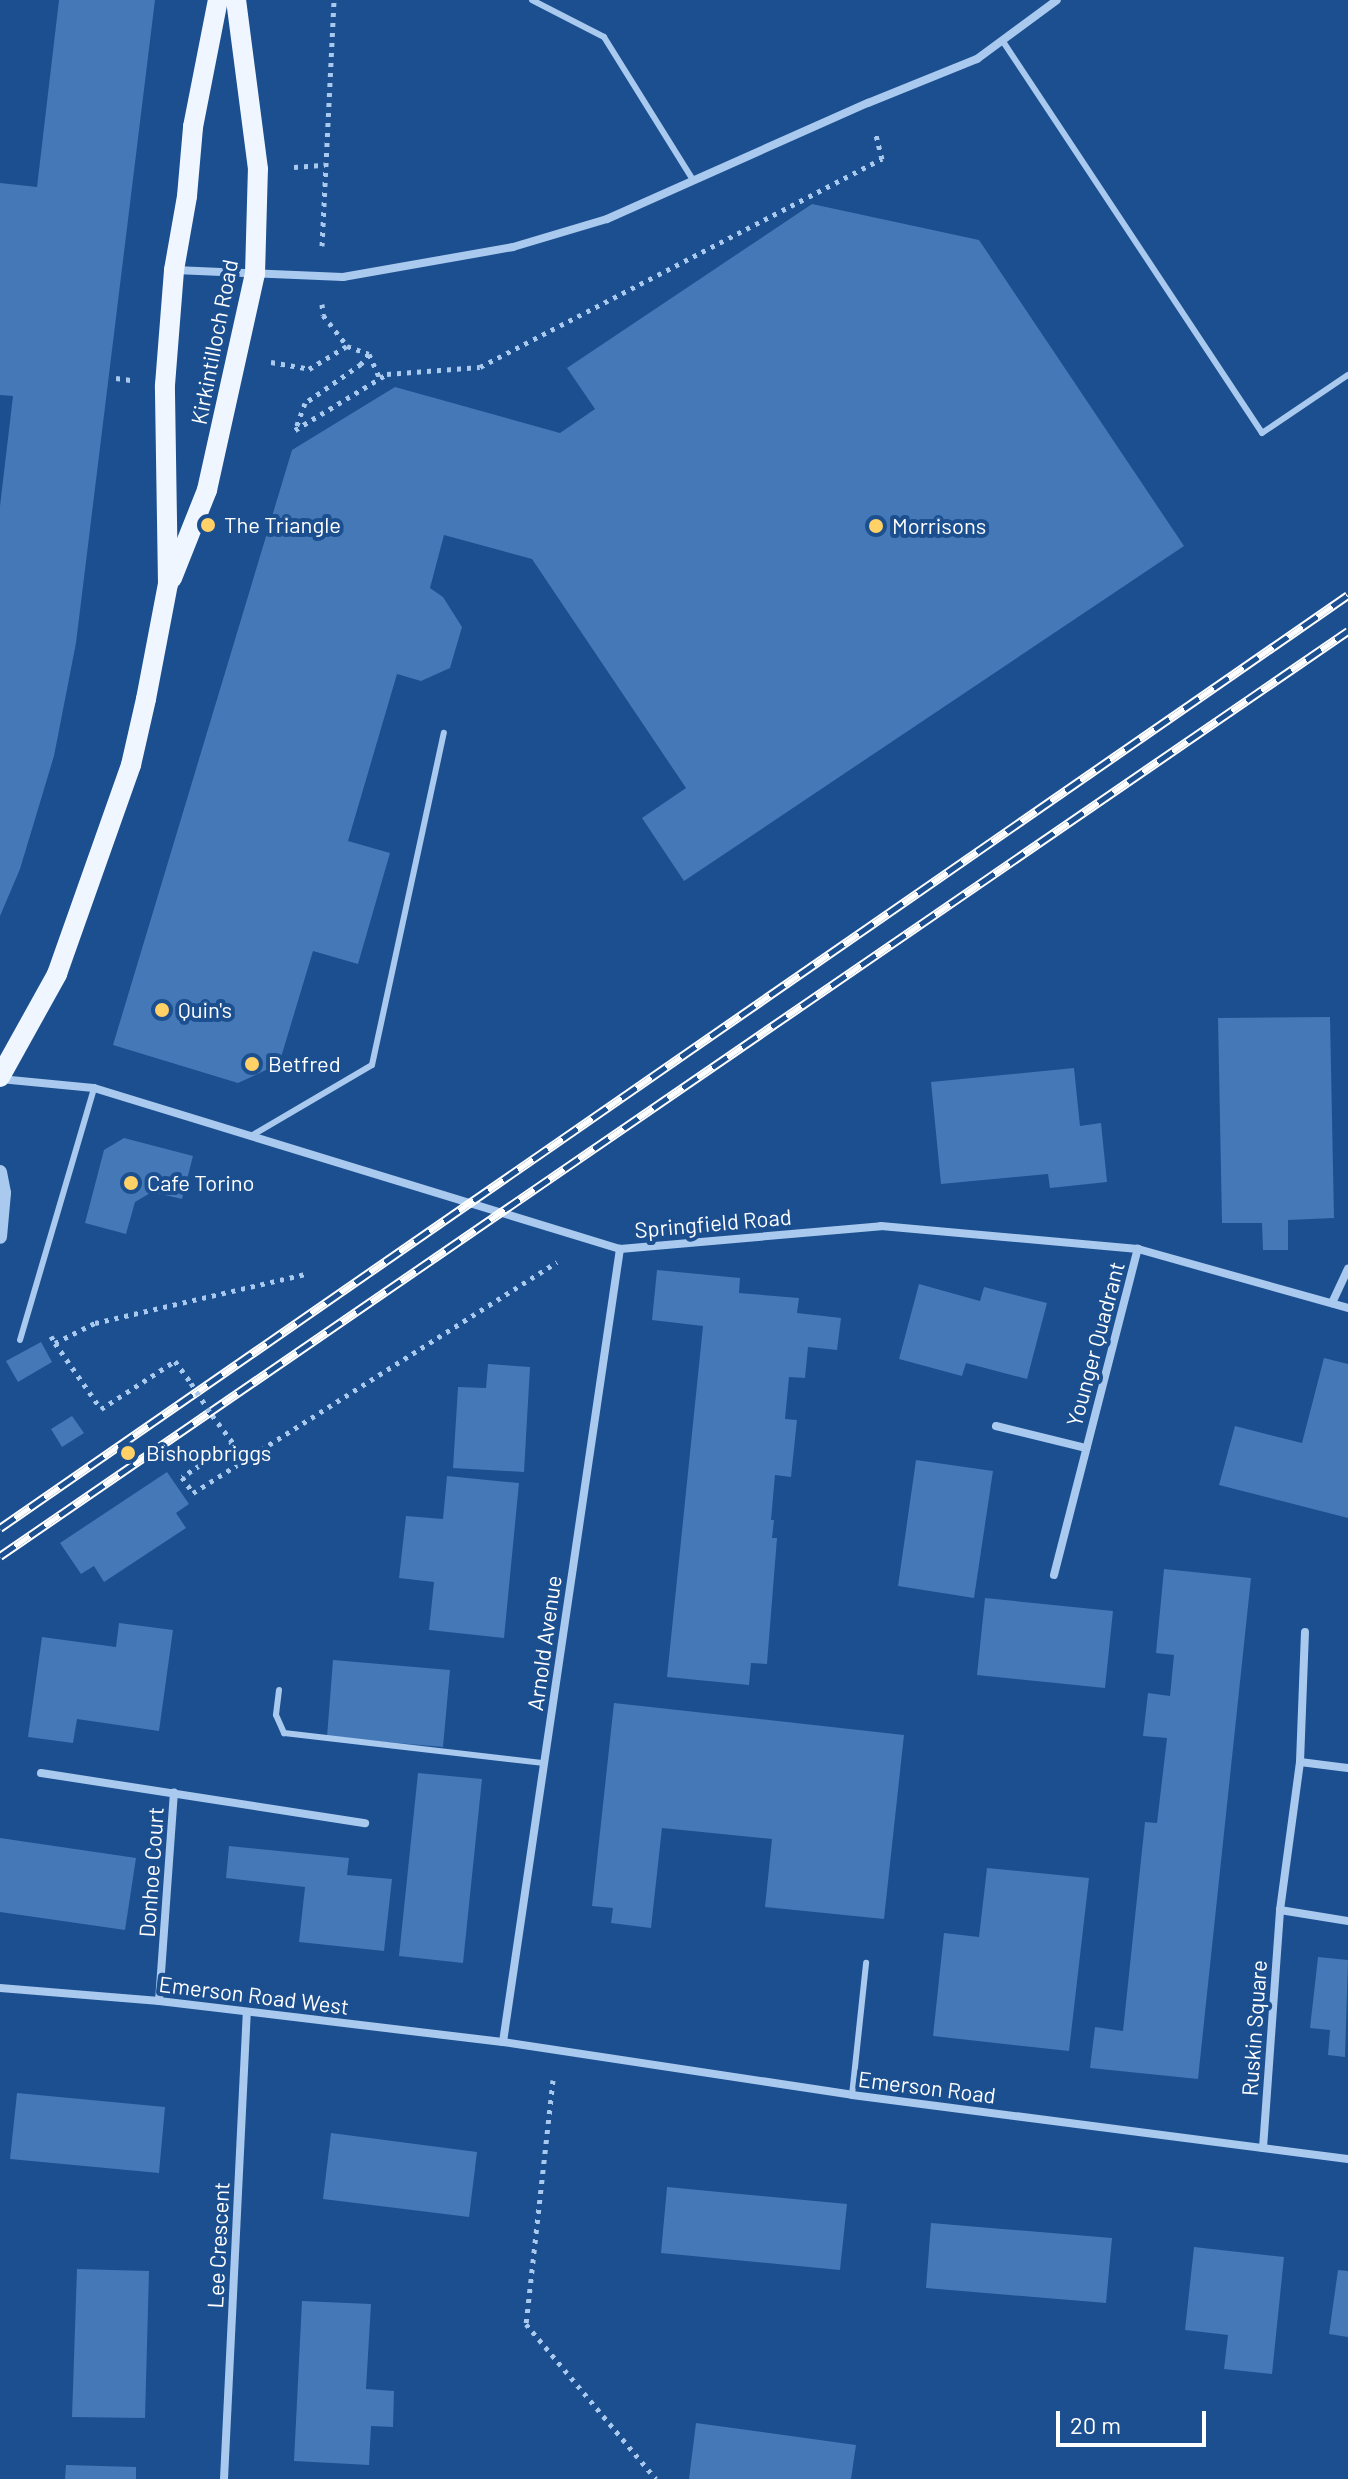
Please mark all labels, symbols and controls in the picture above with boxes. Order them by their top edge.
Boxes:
street label: Kirkintilloch Road [185,257,243,427]
place label: The Triangle [224,512,341,538]
place label: Morrisons [892,513,986,539]
marker: The Triangle [199,516,217,534]
marker: Morrisons [867,517,885,535]
place label: Quin's [178,997,232,1023]
marker: Quin's [153,1001,171,1019]
place label: Betfred [268,1051,341,1077]
marker: Betfred [243,1055,261,1073]
place label: Cafe Torino [147,1170,255,1196]
marker: Cafe Torino [122,1174,140,1192]
street label: Springfield Road [633,1203,793,1243]
street label: Younger Quadrant [1060,1259,1130,1429]
place label: Bishopbriggs [146,1440,271,1466]
marker: Bishopbriggs [117,1442,139,1464]
street label: Arnold Avenue [521,1574,567,1712]
street label: Donhoe Court [133,1806,169,1938]
street label: Ruskin Square [1236,1959,1272,2097]
street label: Emerson Road West [157,1970,351,2020]
street label: Emerson Road [857,2065,997,2109]
street label: Lee Crescent [202,2181,234,2309]
scale bar [1060,2395,1210,2445]
text: 20 m [1070,2410,1121,2439]

